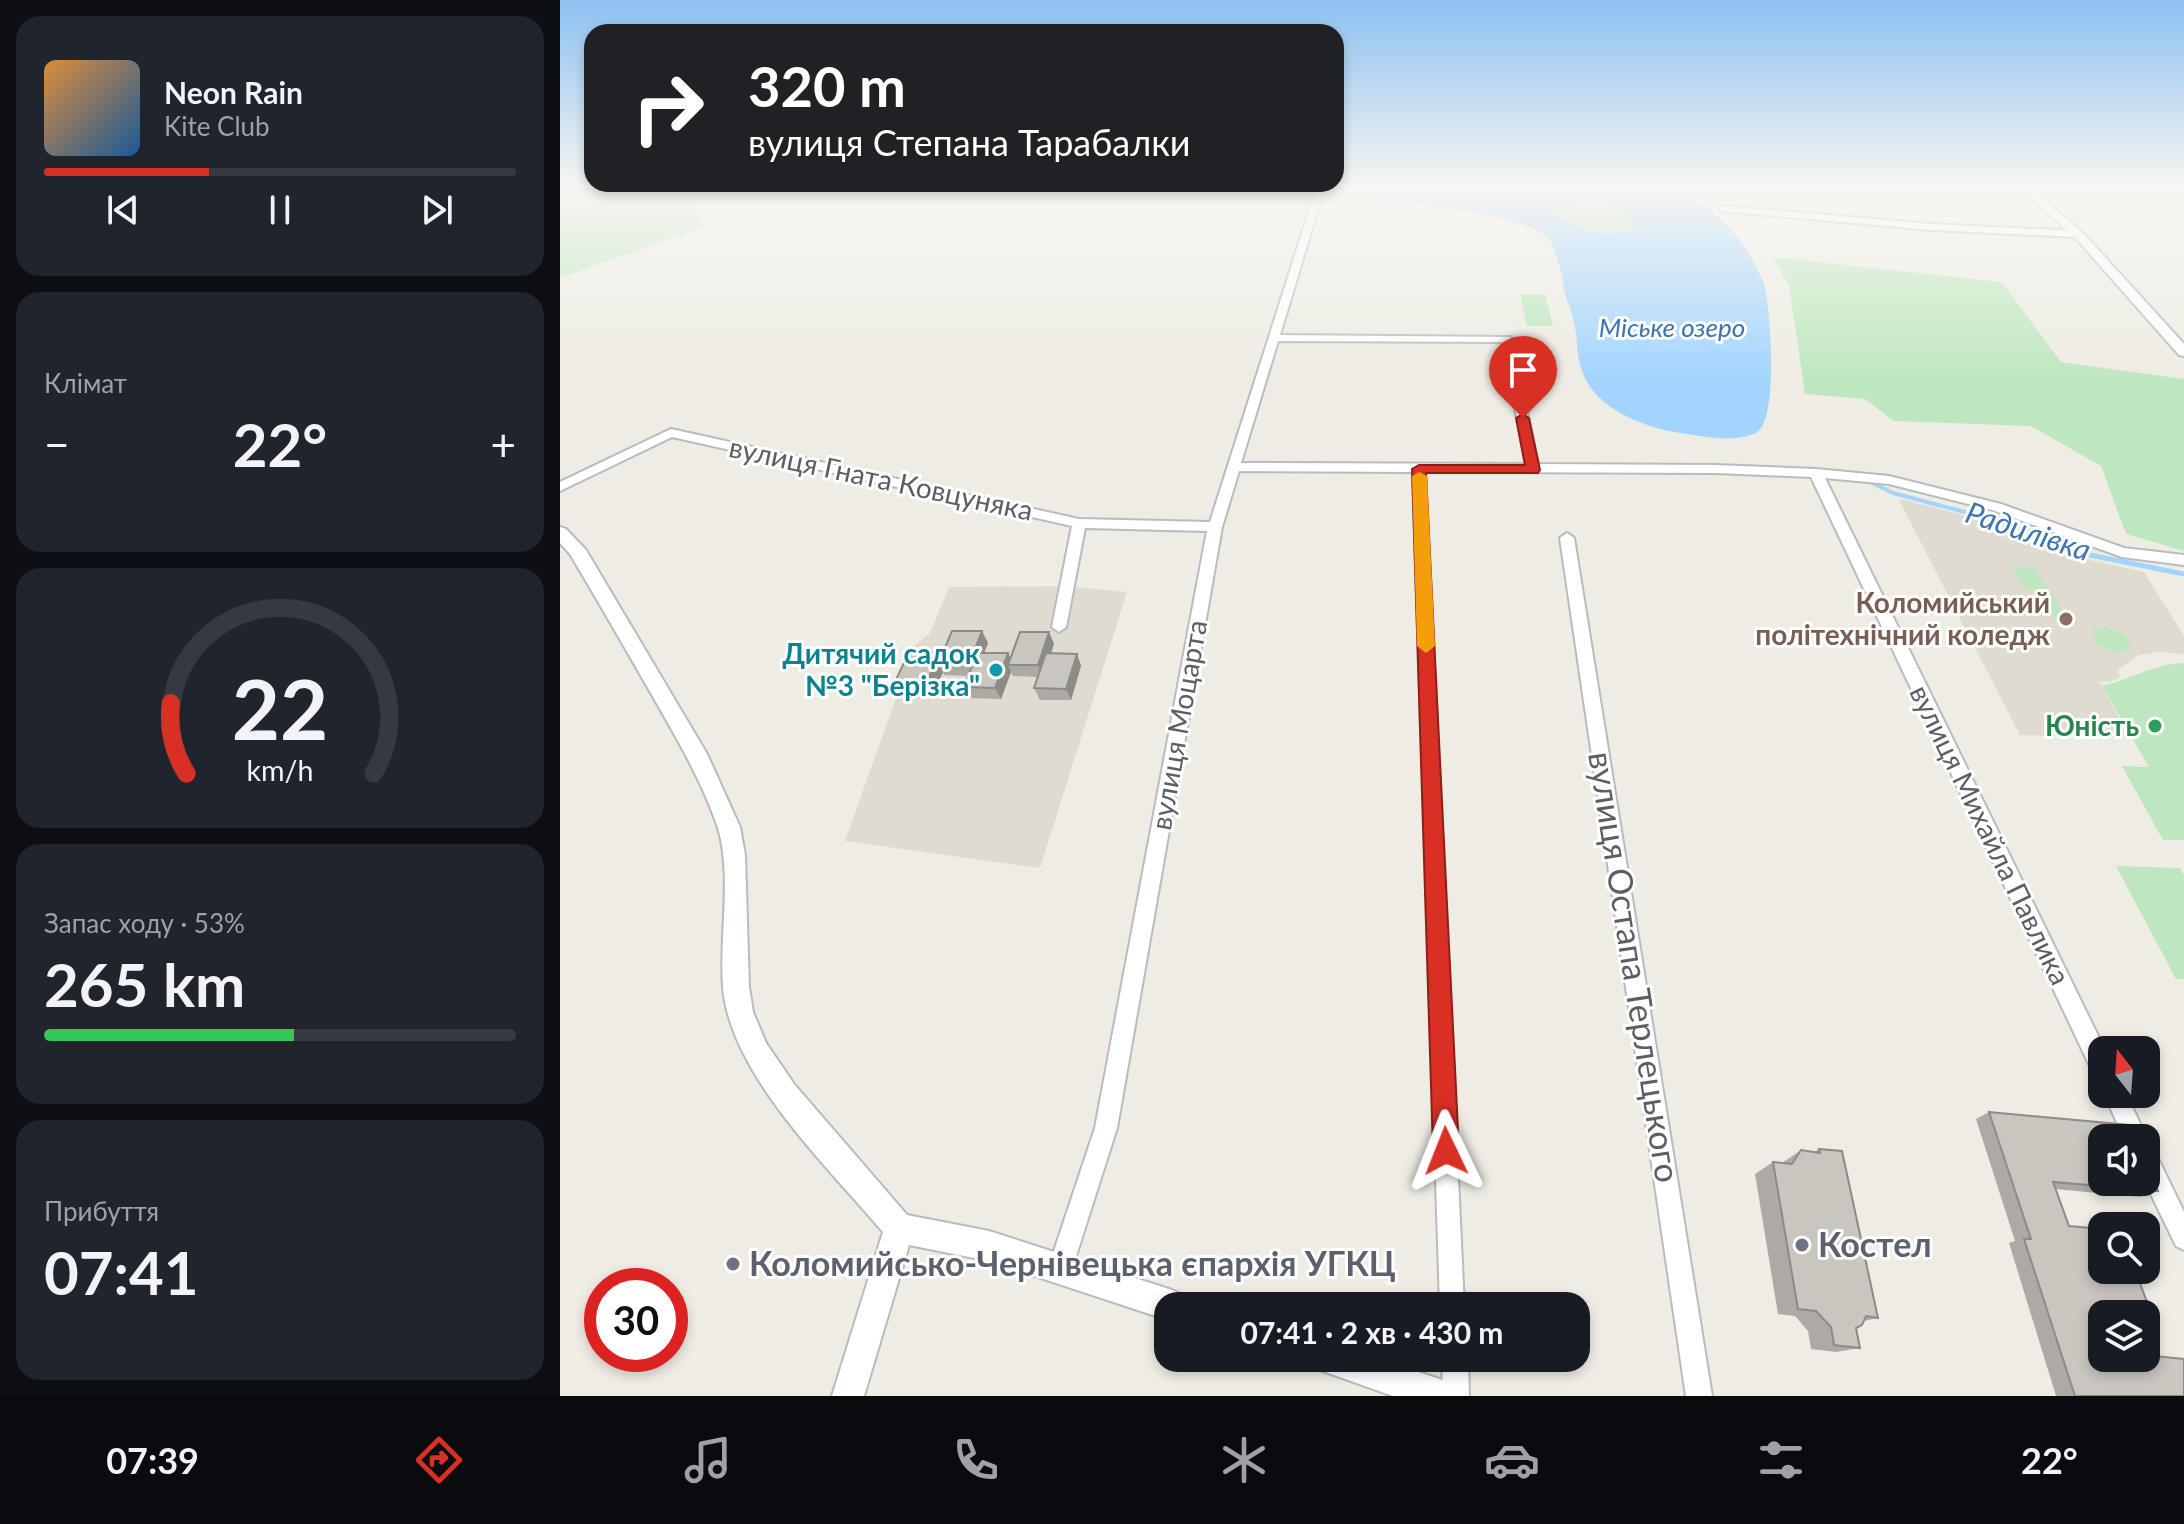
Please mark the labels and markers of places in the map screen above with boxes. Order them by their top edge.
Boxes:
pin [1489,336,1557,418]
place label: Коломийський політехнічний коледж [1755,585,2050,651]
marker: Коломийський політехнічний коледж [2057,610,2075,628]
place label: Дитячий садок №3 "Берізка" [783,636,980,702]
marker: Дитячий садок №3 "Берізка" [987,661,1005,679]
place label: Юність [2045,708,2139,742]
marker: Юність [2146,717,2164,735]
place label: Костел [1818,1223,1932,1264]
marker: Костел [1793,1236,1811,1254]
place label: Коломийсько-Чернівецька єпархія УГКЦ [749,1242,1396,1283]
marker: Коломийсько-Чернівецька єпархія УГКЦ [724,1255,742,1273]

